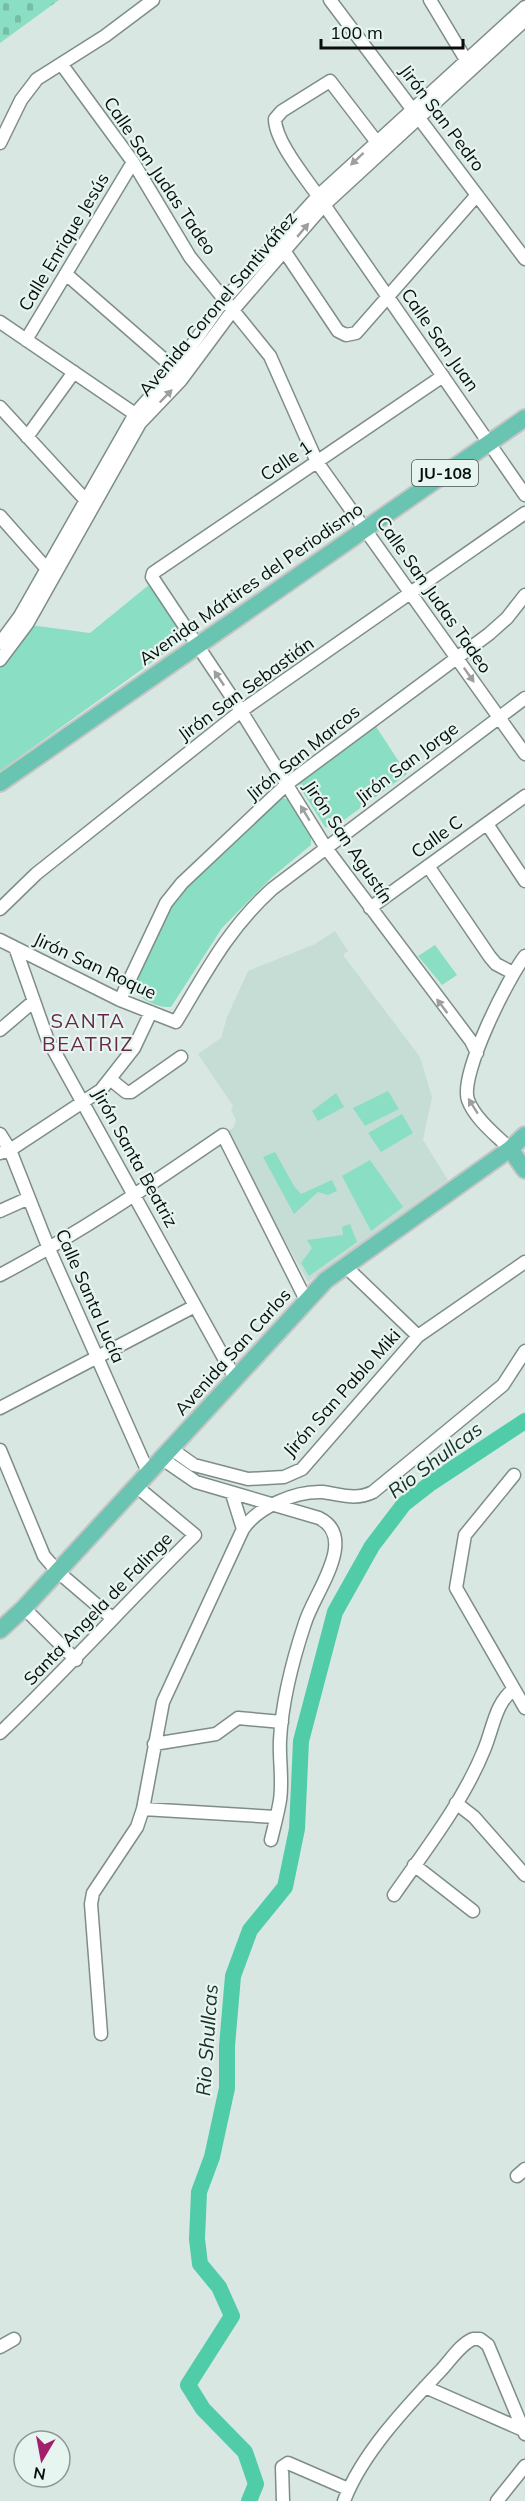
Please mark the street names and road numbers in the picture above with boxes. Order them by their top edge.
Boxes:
street label: Jirón San Pedro [395,60,490,176]
street label: Calle San Judas Tadeo [99,92,222,259]
street label: Calle Enrique Jesús [13,168,114,315]
street label: Avenida Coronel Santiváñez [134,207,302,401]
street label: Calle San Juan [396,284,484,396]
street label: Calle 1 [256,435,316,486]
road number: JU-108 [412,460,478,486]
street label: Avenida Mártires del Periodismo [134,497,367,670]
street label: Calle San Judas Tadeo [372,512,497,677]
street label: Jirón San Sebastián [173,631,318,746]
street label: Jirón San Marcos [241,700,364,806]
street label: Jirón San Jorge [351,716,463,809]
street label: Jirón San Agustín [299,776,398,908]
street label: Calle C [406,810,467,863]
street label: Jirón San Roque [30,927,160,1004]
street label: Jirón Santa Beatriz [88,1084,183,1231]
street label: Calle Santa Lucía [51,1225,130,1366]
street label: Avenida San Carlos [169,1283,296,1420]
street label: Jirón San Pablo Miki [278,1324,405,1462]
street label: Santa Angela de Falinge [18,1527,177,1690]

